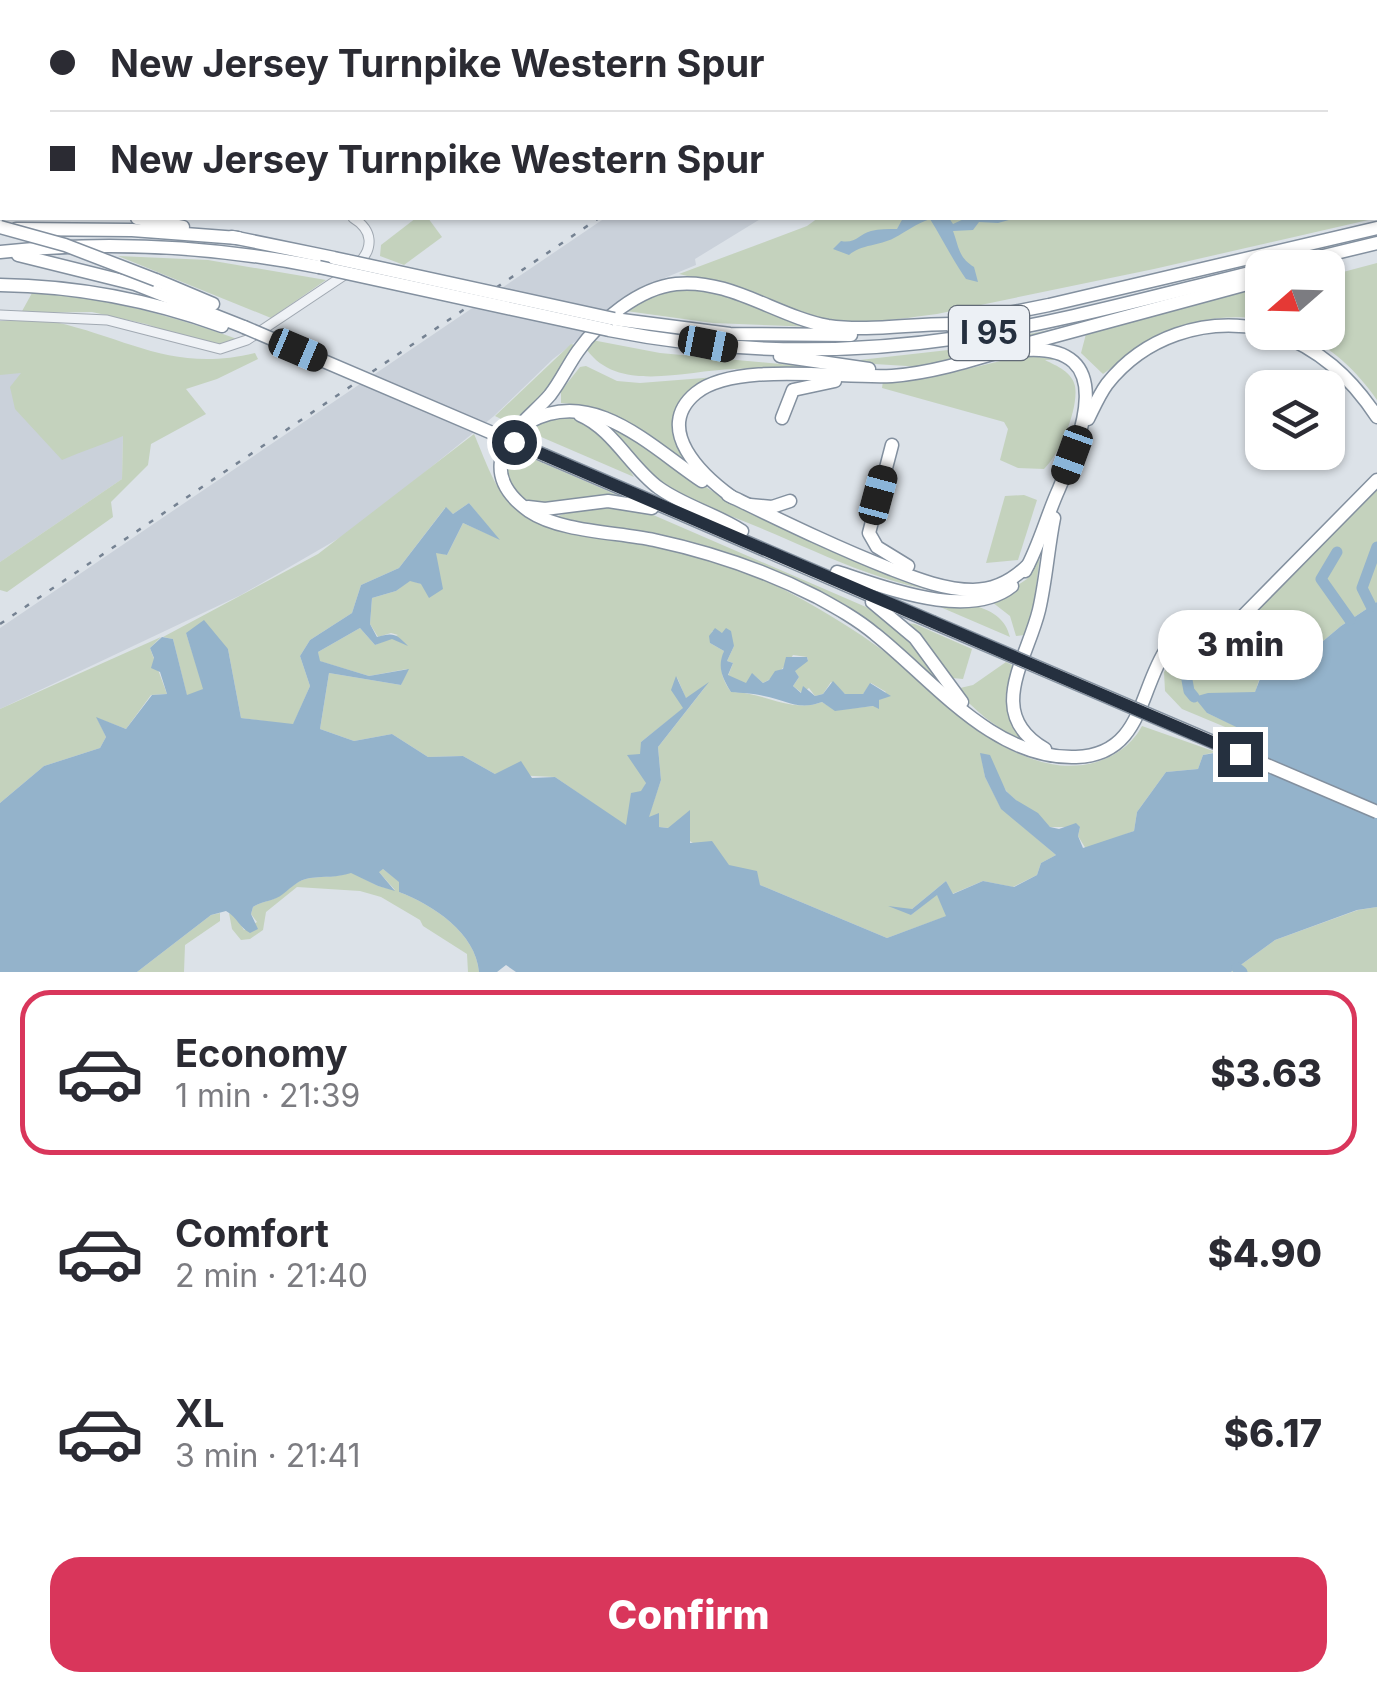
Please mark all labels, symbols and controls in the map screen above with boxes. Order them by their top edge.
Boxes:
text: New Jersey Turnpike Western Spur [110,40,765,86]
text: New Jersey Turnpike Western Spur [110,136,765,182]
north arrow [1245,250,1345,350]
map controls [1245,250,1345,470]
road number: I 95 [949,306,1029,360]
car [265,324,331,376]
car [676,324,740,364]
button: layers [1245,370,1345,470]
route start [492,420,537,465]
car [1048,422,1096,488]
car [856,462,900,528]
callout: 3 min [1158,609,1322,679]
text: 3 min [1197,625,1284,664]
route end [1218,732,1263,777]
icon: car [55,1028,145,1118]
text: Economy [175,1030,348,1076]
text: $3.63 [1210,1050,1322,1096]
text: 1 min · 21:39 [175,1076,360,1115]
icon: car [55,1208,145,1298]
text: Comfort [175,1210,329,1256]
text: $4.90 [1208,1230,1322,1276]
text: 2 min · 21:40 [175,1256,368,1295]
icon: car [55,1388,145,1478]
text: XL [175,1390,225,1436]
text: $6.17 [1224,1410,1322,1456]
text: 3 min · 21:41 [175,1436,360,1475]
button: Confirm [50,1557,1327,1672]

